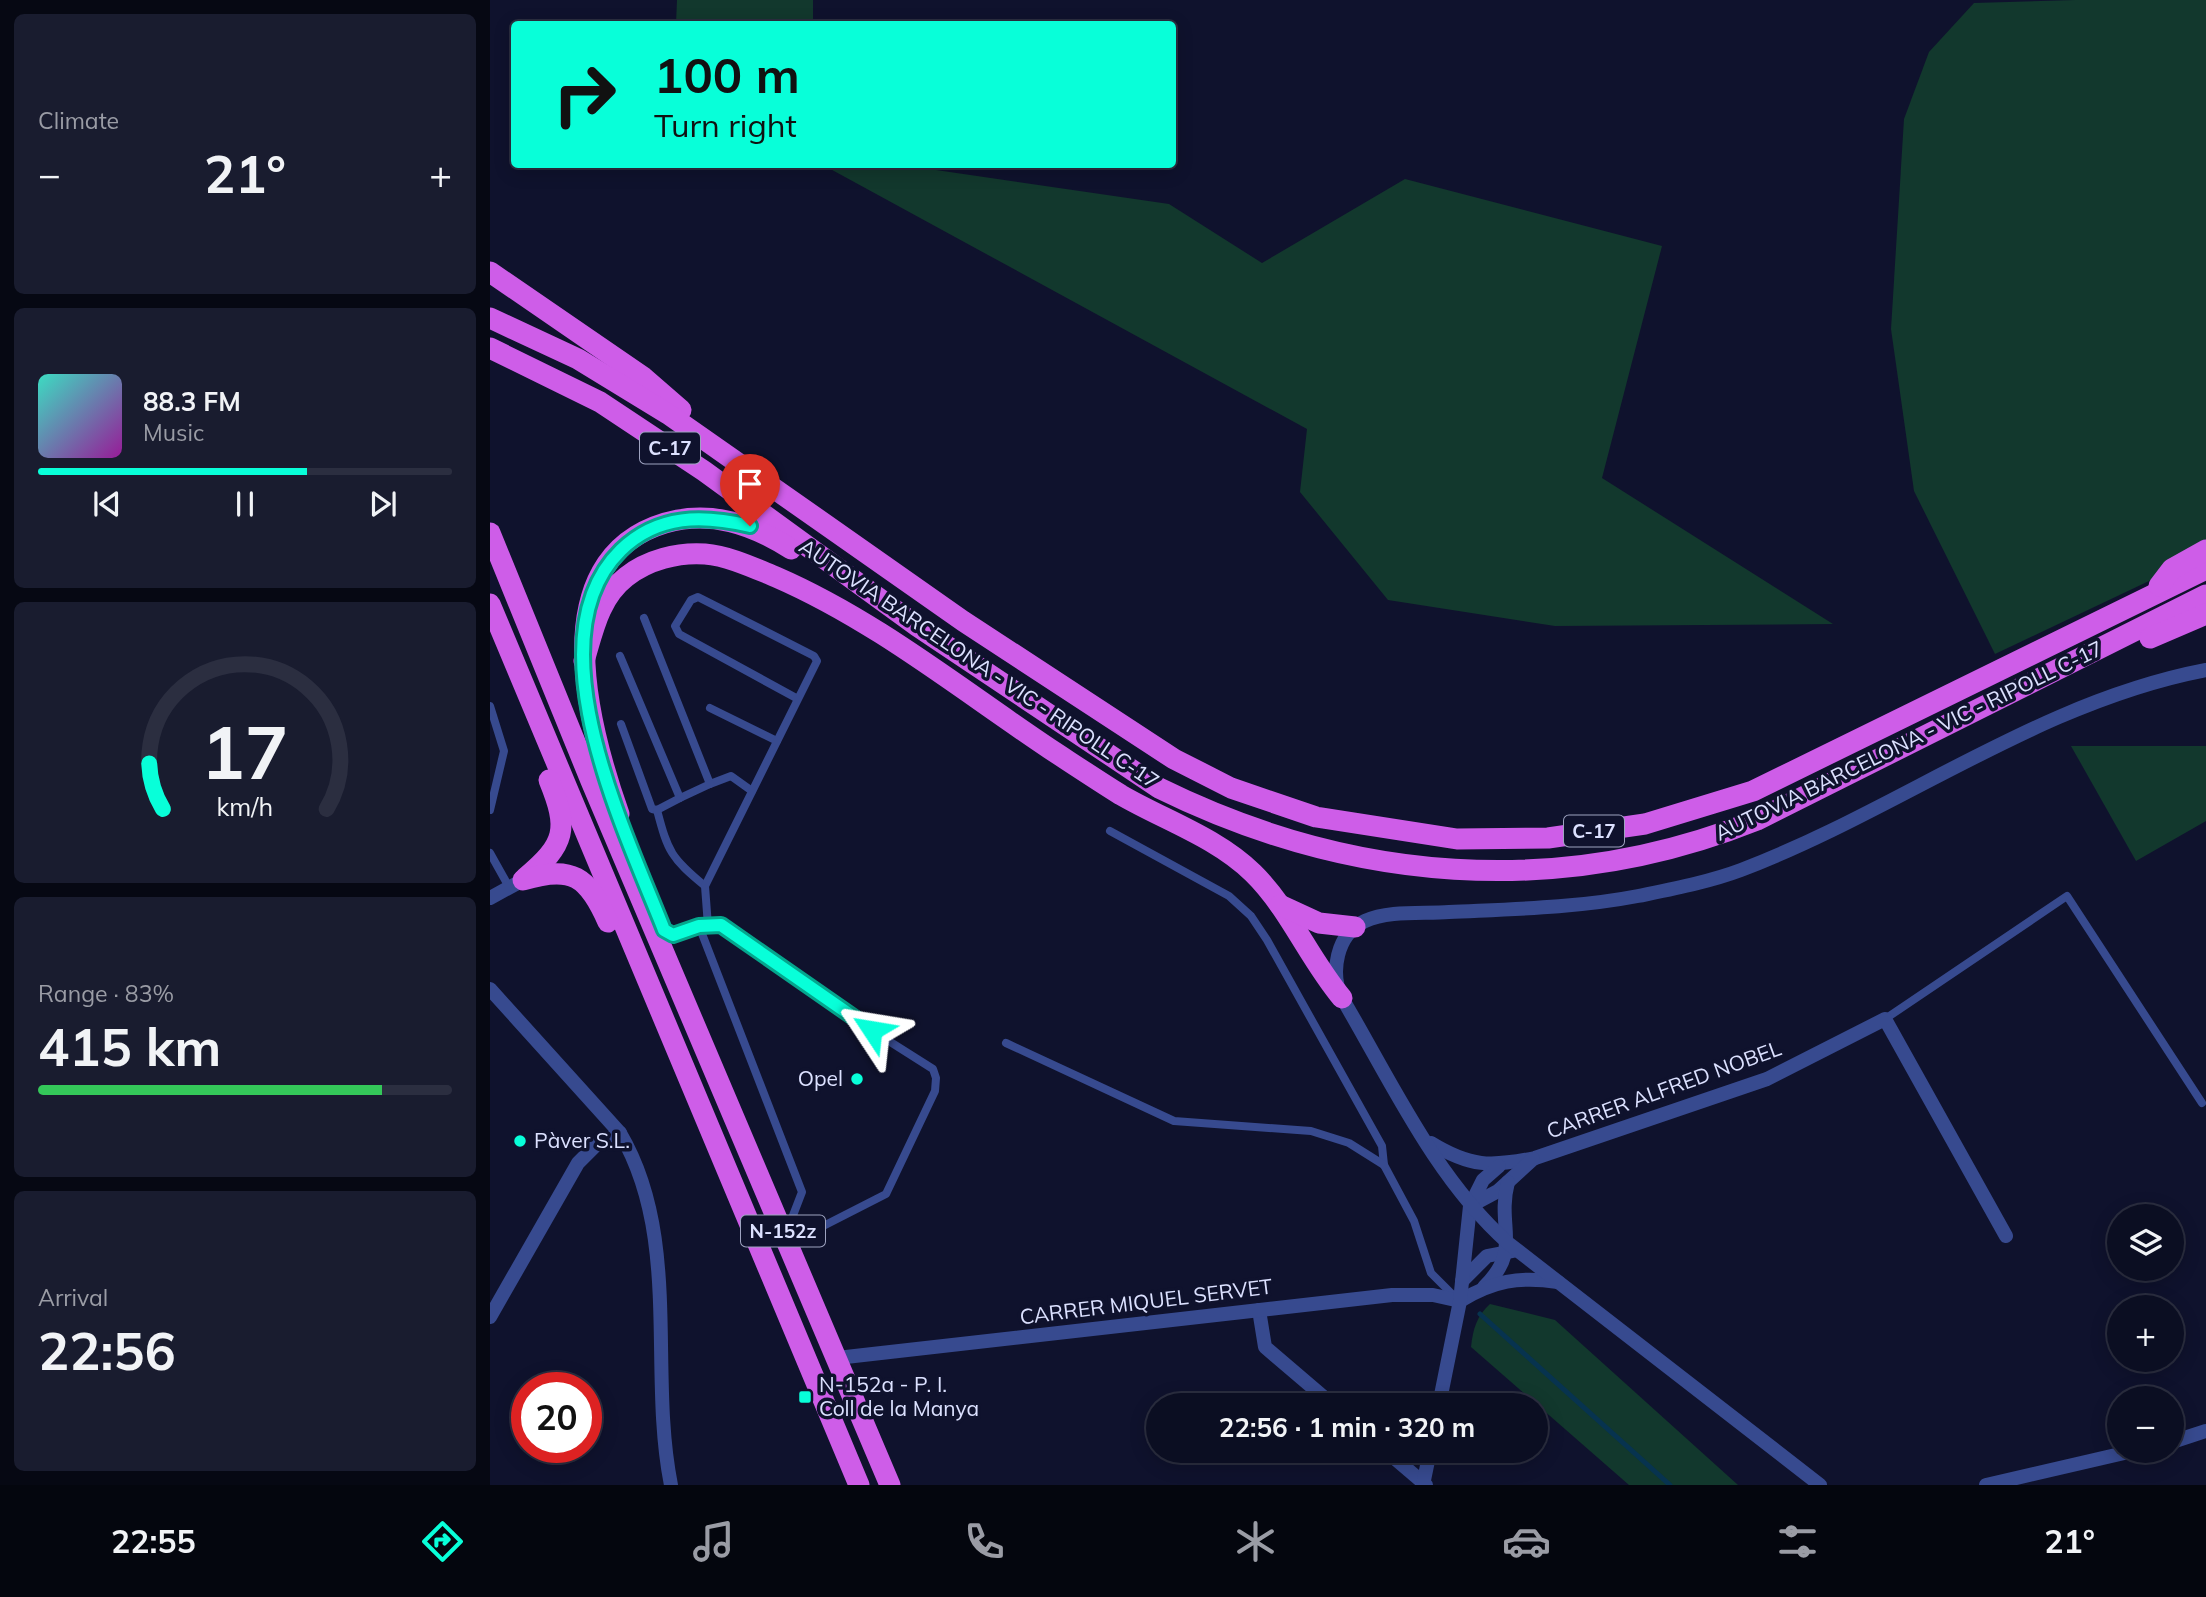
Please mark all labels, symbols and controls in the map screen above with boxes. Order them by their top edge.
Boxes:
text: 100 m [654,44,800,105]
icon: right [539,49,630,140]
text: Turn right [654,105,797,145]
text: Climate [38,106,119,135]
text: 21° [204,141,286,206]
text: − [38,150,61,198]
text: + [429,150,452,198]
text: 88.3 FM [143,385,241,418]
text: Music [143,418,204,447]
road number: C-17 [640,432,700,463]
pin [720,454,780,526]
icon: arrive [731,465,769,503]
icon: previous [88,485,126,523]
icon: pause [226,485,264,523]
icon: next [364,485,402,523]
street label: AUTOVIA BARCELONA - VIC - RIPOLL C-17 [795,533,1164,794]
street label: AUTOVIA BARCELONA - VIC - RIPOLL C-17 [1710,635,2107,846]
text: 17 [201,706,289,797]
text: km/h [217,790,273,821]
road number: C-17 [1564,816,1624,846]
text: Range · 83% [38,979,174,1008]
position arrow [835,993,909,1067]
text: 415 km [38,1014,221,1079]
street label: CARRER ALFRED NOBEL [1543,1034,1785,1144]
place label: Opel [798,1065,843,1091]
marker: Opel [849,1071,865,1087]
place label: Pàver S.L. [534,1127,630,1153]
marker: Pàver S.L. [512,1133,528,1149]
map controls [2107,1204,2184,1463]
button: layers [2107,1204,2184,1281]
road number: N-152z [741,1216,825,1246]
street label: CARRER MIQUEL SERVET [1018,1273,1274,1329]
text: Arrival [38,1283,108,1312]
button: + [2107,1295,2184,1372]
text: 22:56 [38,1318,176,1383]
place label: N-152a - P. I. Coll de la Manya [819,1371,979,1421]
speed limit sign: 20 [511,1372,602,1463]
button: − [2107,1386,2184,1463]
marker: N-152a - P. I. Coll de la Manya [797,1389,813,1405]
text: 22:56 · 1 min · 320 m [1219,1411,1475,1444]
icon: directions [418,1517,467,1566]
icon: music [689,1517,738,1566]
icon: phone [960,1517,1009,1566]
icon: climate [1231,1517,1280,1566]
icon: car [1502,1517,1551,1566]
icon: filters [1773,1517,1822,1566]
text: 22:55 [111,1521,196,1561]
text: 21° [2044,1521,2095,1561]

